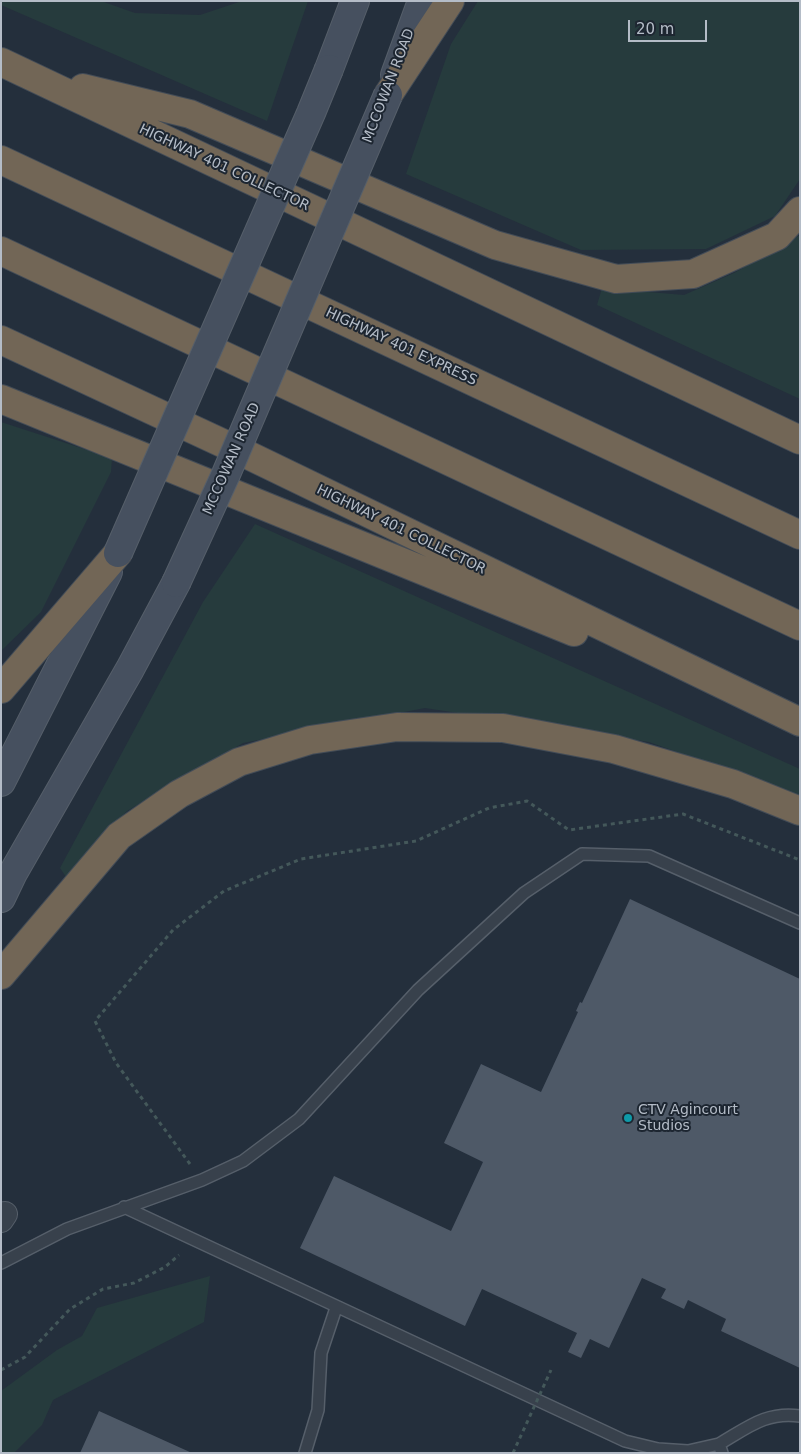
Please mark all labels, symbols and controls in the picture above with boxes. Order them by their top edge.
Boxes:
scale bar [631,10,710,42]
text: 20 m [636,20,674,38]
street label: MCCOWAN ROAD [359,26,419,146]
street label: HIGHWAY 401 COLLECTOR [136,121,312,215]
street label: HIGHWAY 401 EXPRESS [323,305,479,389]
street label: MCCOWAN ROAD [200,400,264,518]
street label: HIGHWAY 401 COLLECTOR [314,482,488,578]
place label: CTV Agincourt Studios [638,1102,738,1134]
marker: CTV Agincourt Studios [622,1112,634,1124]

